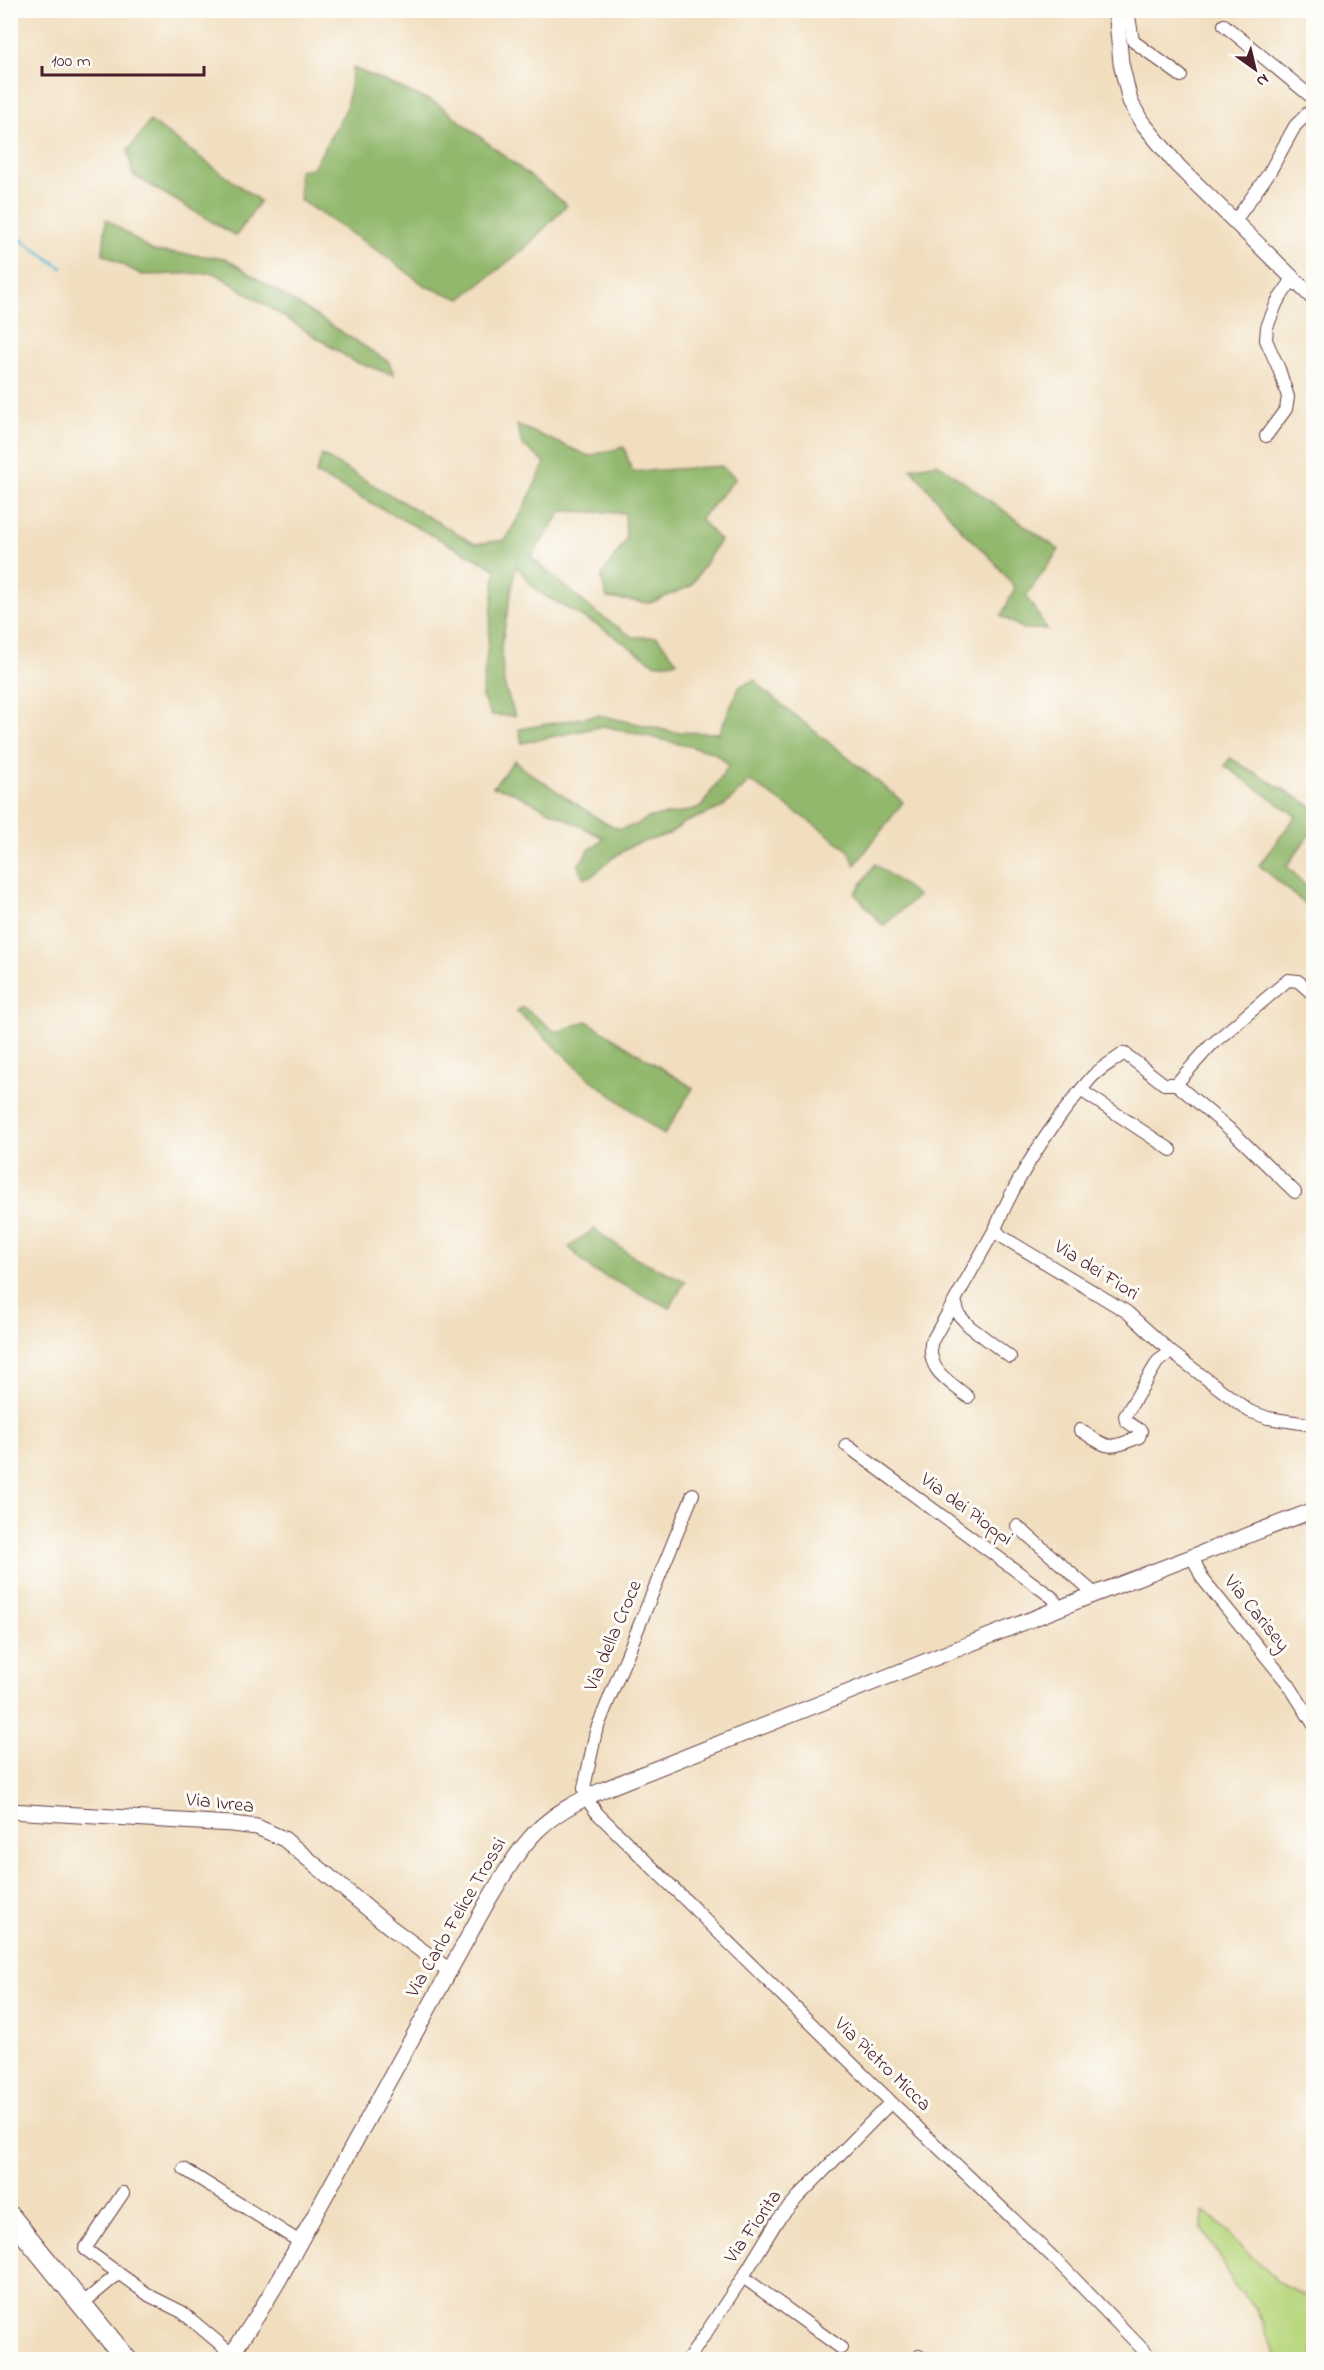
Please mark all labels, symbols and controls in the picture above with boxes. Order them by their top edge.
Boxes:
scale bar [42,39,204,77]
north arrow [1225,39,1285,99]
text: 100 m [51,49,91,75]
text: N [1251,67,1273,93]
street label: Via dei Fiori [1047,1233,1144,1309]
street label: Via dei Pioppi [913,1466,1018,1554]
street label: Via Carisey [1215,1568,1296,1659]
street label: Via della Croce [577,1576,650,1697]
street label: Via Ivrea [184,1786,255,1822]
street label: Via Carlo Felice Trossi [399,1833,515,2004]
street label: Via Pietro Micca [826,2010,937,2119]
street label: Via Fiorita [717,2184,790,2271]

